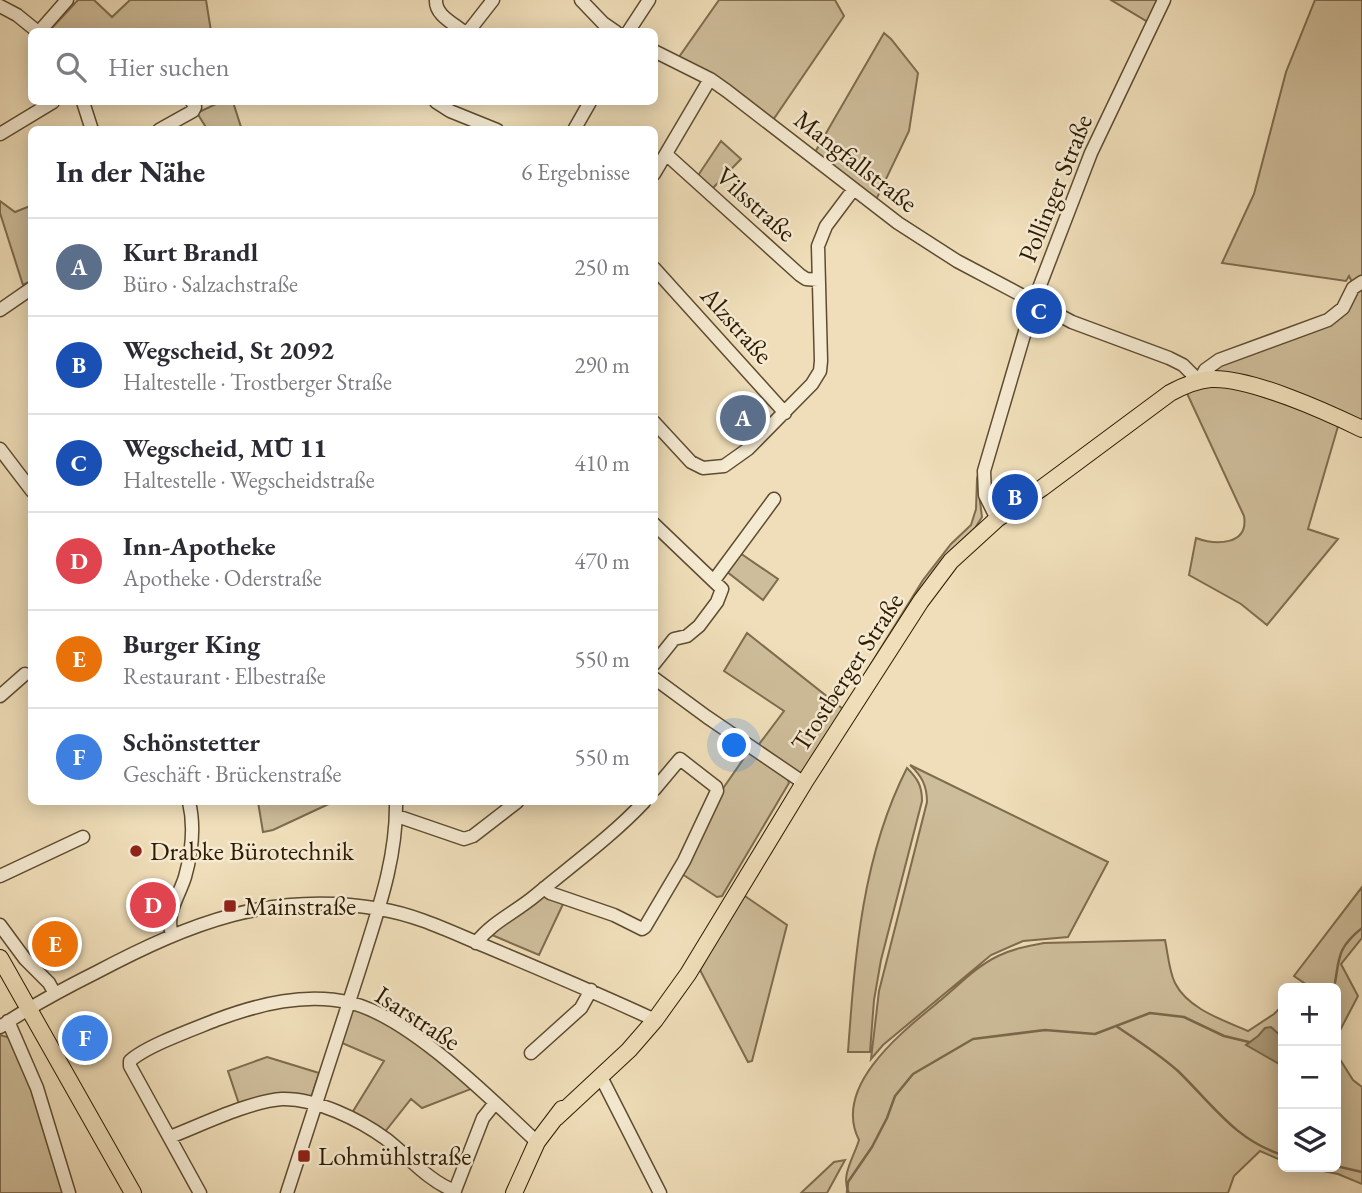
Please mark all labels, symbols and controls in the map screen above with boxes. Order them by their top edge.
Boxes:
search box [28,28,658,105]
icon: search [52,48,90,86]
text: Hier suchen [108,50,229,84]
street label: Mangfallstraße [787,102,925,220]
street label: Pollinger Straße [1010,109,1100,267]
text: In der Nähe [56,152,205,191]
text: 6 Ergebnisse [521,157,630,187]
street label: Vilsstraße [709,159,803,249]
text: Kurt Brandl [123,235,258,269]
text: A [71,252,87,282]
text: 250 m [574,252,630,282]
text: Büro · Salzachstraße [123,269,298,299]
street label: Alzstraße [693,278,781,371]
pin: C [1016,285,1062,337]
text: Wegscheid, St 2092 [123,333,334,367]
text: B [72,350,86,380]
text: 290 m [574,350,630,380]
text: Haltestelle · Trostberger Straße [123,367,392,397]
pin: A [720,392,766,444]
text: Wegscheid, MÜ 11 [123,431,327,465]
text: C [71,448,87,478]
text: 410 m [574,448,630,478]
text: Haltestelle · Wegscheidstraße [123,465,375,495]
pin: B [992,471,1038,523]
text: Inn-Apotheke [123,529,276,563]
text: D [70,546,88,576]
text: 470 m [574,546,630,576]
text: Apotheke · Oderstraße [123,563,322,593]
street label: Trostberger Straße [783,586,911,758]
text: Burger King [123,627,260,661]
text: E [72,644,86,674]
text: 550 m [574,644,630,674]
text: Restaurant · Elbestraße [123,661,326,691]
text: Schönstetter [123,725,260,759]
your location [717,728,751,762]
text: F [73,742,85,772]
text: 550 m [574,742,630,772]
text: Geschäft · Brückenstraße [123,759,342,789]
place label: Drabke Bürotechnik [150,834,355,868]
marker: Drabke Bürotechnik [128,843,144,859]
pin: D [130,879,176,931]
place label: Mainstraße [244,889,356,923]
marker: Mainstraße [222,898,238,914]
pin: E [32,918,78,970]
street label: Isarstraße [369,978,467,1058]
map controls [1278,983,1341,1172]
button: + [1278,983,1341,1046]
pin: F [62,1012,108,1064]
button: − [1278,1046,1341,1109]
button: layers [1278,1109,1341,1172]
place label: Lohmühlstraße [318,1139,471,1173]
marker: Lohmühlstraße [296,1148,312,1164]

